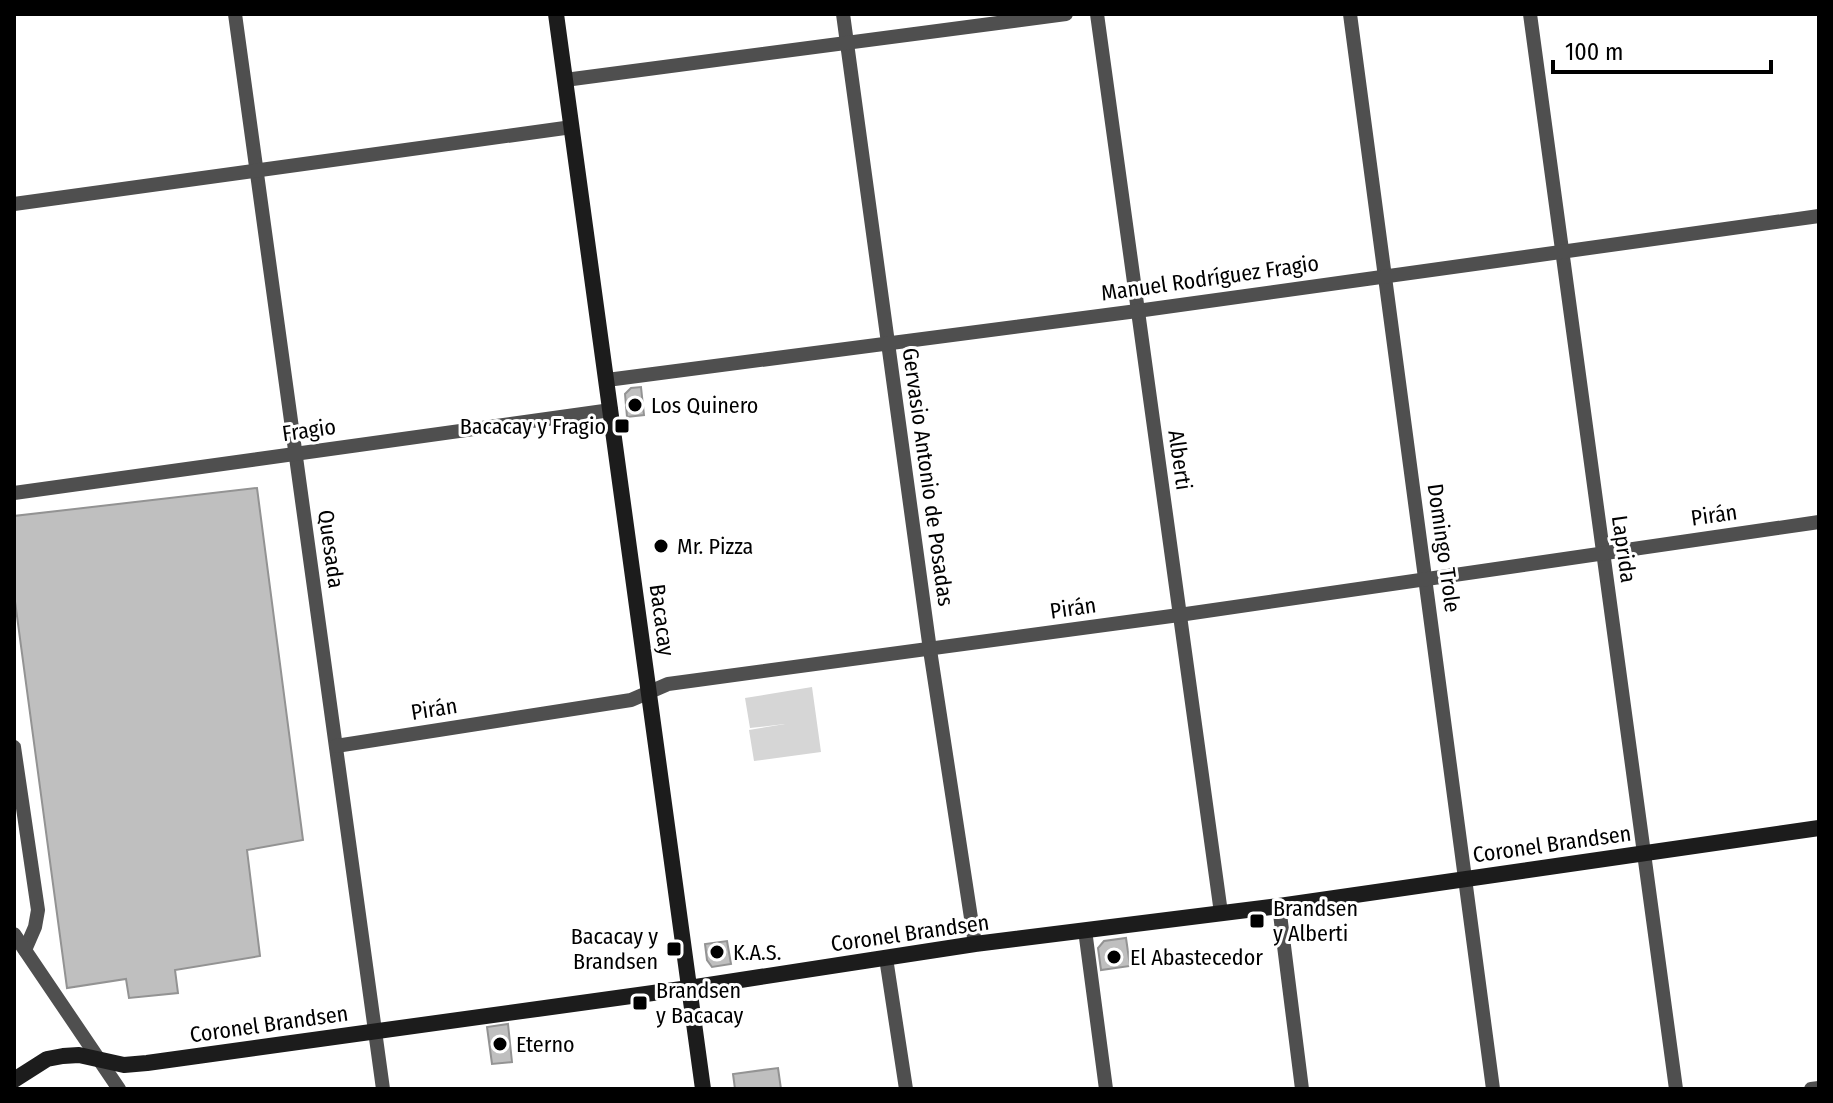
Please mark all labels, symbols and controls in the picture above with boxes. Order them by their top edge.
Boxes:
scale bar [1553,24,1771,74]
text: 100 m [1565,38,1623,66]
street label: Manuel Rodríguez Fragio [1099,249,1321,307]
street label: Gervasio Antonio de Posadas [897,346,959,608]
place label: Los Quinero [651,392,758,419]
marker: Los Quinero [626,396,644,414]
street label: Fragio [280,413,338,447]
place label: Bacacay y Fragio [460,413,606,440]
marker: Bacacay y Fragio [613,417,631,435]
street label: Alberti [1162,428,1198,492]
street label: Domingo Trole [1422,482,1466,614]
street label: Pirán [1689,498,1739,532]
street label: Quesada [312,508,350,590]
street label: Laprida [1606,514,1642,584]
place label: Mr. Pizza [677,533,753,560]
marker: Mr. Pizza [652,537,670,555]
street label: Bacacay [644,582,680,658]
street label: Pirán [1048,591,1098,625]
street label: Pirán [409,692,459,726]
street label: Coronel Brandsen [1471,820,1633,868]
place label: Brandsen y Alberti [1273,895,1358,947]
street label: Coronel Brandsen [829,909,991,957]
marker: Brandsen y Alberti [1248,912,1266,930]
place label: Bacacay y Brandsen [571,923,658,975]
place label: K.A.S. [733,939,781,966]
marker: Bacacay y Brandsen [665,940,683,958]
marker: K.A.S. [708,943,726,961]
place label: El Abastecedor [1130,944,1263,971]
marker: El Abastecedor [1105,948,1123,966]
place label: Brandsen y Bacacay [656,977,743,1029]
marker: Brandsen y Bacacay [631,994,649,1012]
street label: Coronel Brandsen [188,1000,350,1048]
place label: Eterno [516,1031,575,1058]
marker: Eterno [491,1035,509,1053]

